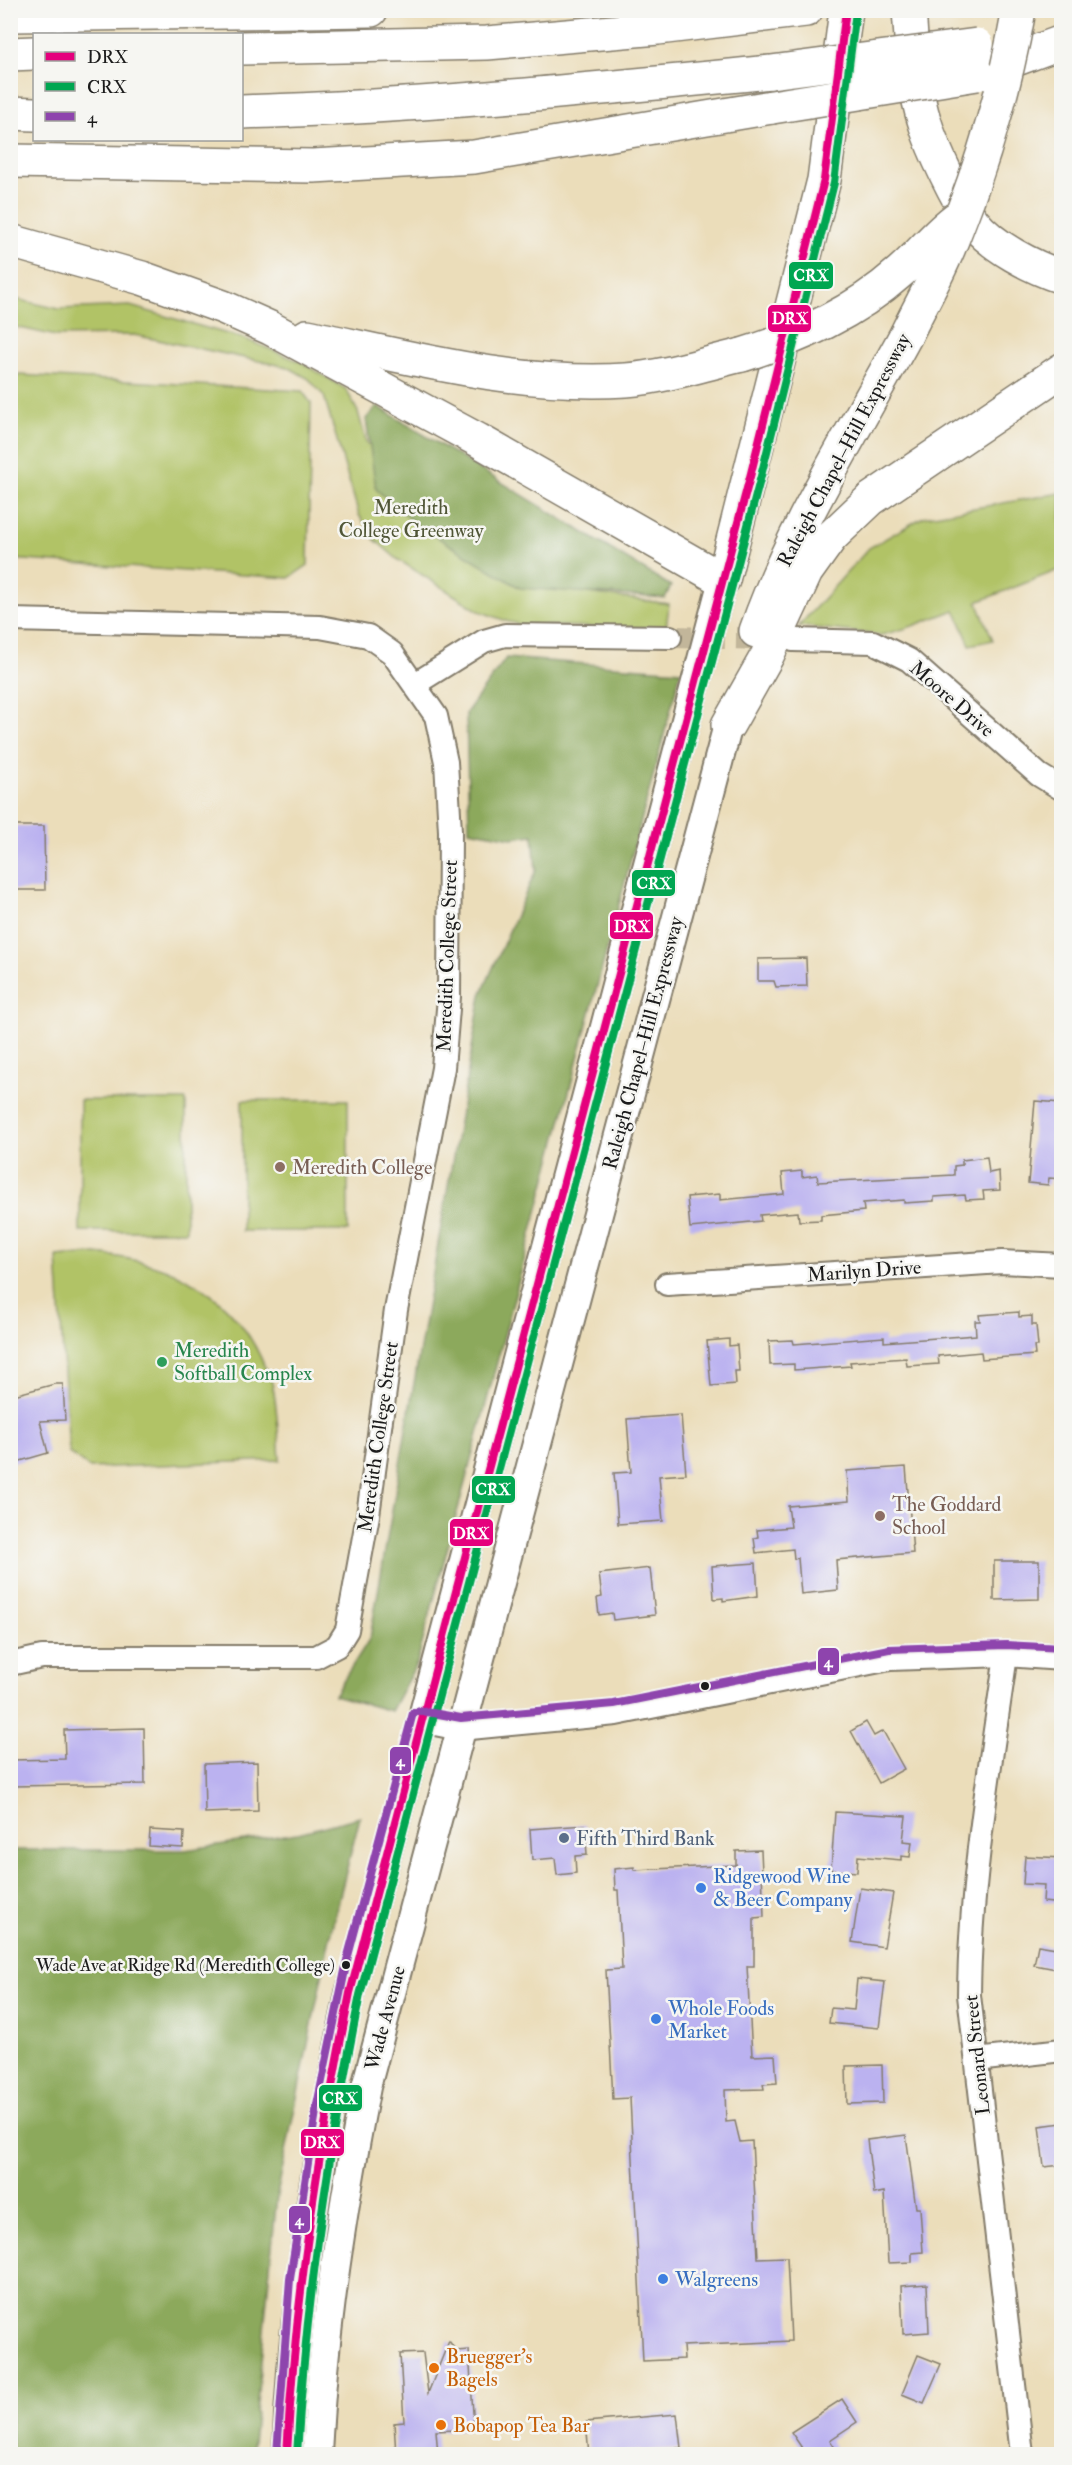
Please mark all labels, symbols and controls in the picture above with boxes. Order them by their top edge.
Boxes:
legend [33,33,243,141]
text: DRX [87,46,128,69]
text: CRX [87,76,127,99]
text: 4 [87,106,98,129]
line badge: CRX [788,261,834,290]
text: CRX [793,266,829,286]
line badge: DRX [767,304,812,333]
text: DRX [772,309,809,329]
street label: Raleigh Chapel–Hill Expressway [772,328,918,572]
park label: Meredith College Greenway [338,495,485,543]
street label: Moore Drive [905,655,999,743]
street label: Meredith College Street [431,859,463,1053]
line badge: CRX [631,869,676,897]
text: CRX [636,874,672,894]
line badge: DRX [609,911,654,940]
street label: Raleigh Chapel–Hill Expressway [597,913,690,1173]
text: DRX [614,917,651,937]
place label: Meredith College [292,1155,432,1180]
marker: Meredith College [273,1160,287,1174]
street label: Marilyn Drive [806,1255,922,1287]
place label: Meredith Softball Complex [174,1338,312,1387]
street label: Meredith College Street [352,1339,404,1534]
marker: Meredith Softball Complex [155,1355,169,1369]
line badge: CRX [471,1475,516,1504]
text: CRX [475,1480,511,1500]
place label: The Goddard School [892,1492,1002,1540]
marker: The Goddard School [873,1509,887,1523]
line badge: DRX [449,1518,494,1547]
text: DRX [453,1524,490,1544]
line badge: 4 [817,1647,840,1676]
text: 4 [823,1652,834,1672]
unlabelled marker [699,1680,711,1692]
line badge: 4 [389,1746,412,1775]
text: 4 [395,1751,406,1771]
place label: Fifth Third Bank [576,1826,715,1851]
marker: Fifth Third Bank [557,1831,571,1845]
place label: Ridgewood Wine & Beer Company [713,1864,854,1913]
marker: Ridgewood Wine & Beer Company [694,1881,708,1895]
place label: Wade Ave at Ridge Rd (Meredith College) [35,1954,335,1977]
marker: Wade Ave at Ridge Rd (Meredith College) [340,1959,352,1971]
street label: Wade Avenue [359,1963,411,2074]
street label: Leonard Street [958,1993,996,2116]
place label: Whole Foods Market [667,1996,774,2044]
marker: Whole Foods Market [649,2012,663,2026]
line badge: CRX [318,2084,363,2112]
text: CRX [322,2089,358,2109]
line badge: DRX [300,2128,345,2157]
text: DRX [304,2133,341,2153]
line badge: 4 [288,2205,311,2234]
text: 4 [294,2210,305,2230]
place label: Walgreens [674,2267,758,2292]
marker: Walgreens [656,2272,670,2286]
place label: Bruegger's Bagels [446,2344,533,2392]
marker: Bruegger's Bagels [427,2361,441,2375]
place label: Bobapop Tea Bar [453,2413,590,2439]
marker: Bobapop Tea Bar [434,2418,448,2432]

